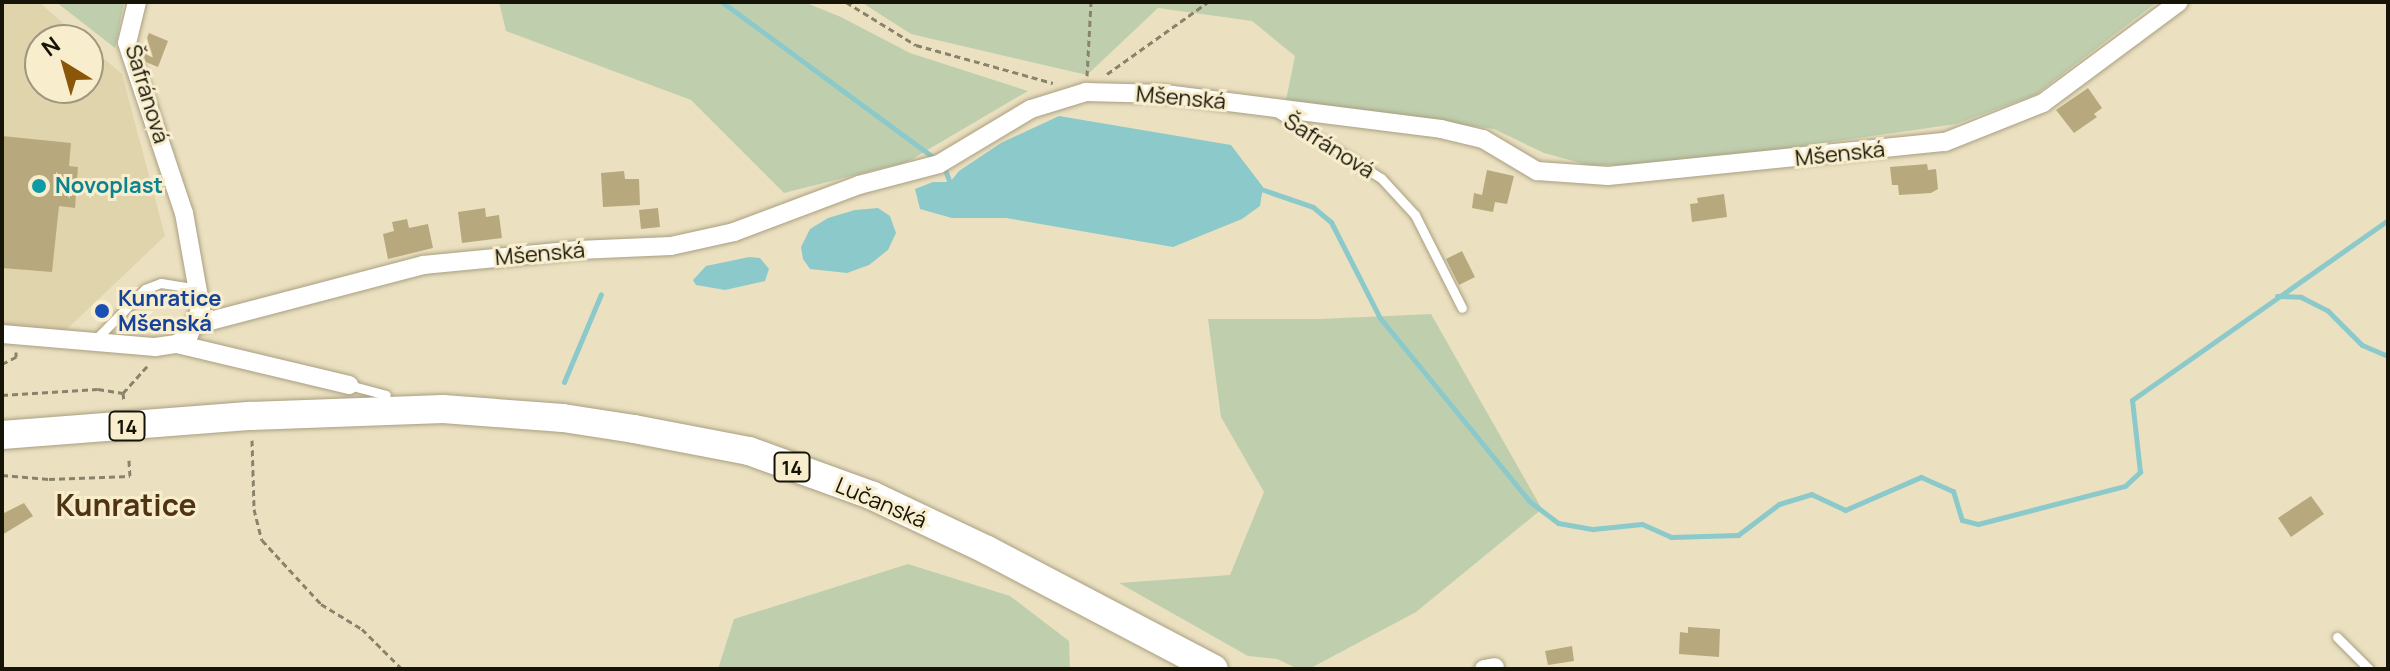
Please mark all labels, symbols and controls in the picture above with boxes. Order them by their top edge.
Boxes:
north arrow [24,24,104,104]
text: N [35,30,66,63]
street label: Šafránová [120,42,174,146]
street label: Mšenská [1135,81,1227,115]
street label: Šafránová [1279,108,1379,184]
street label: Mšenská [1794,136,1886,172]
place label: Novoplast [55,173,163,199]
marker: Novoplast [30,177,48,195]
street label: Mšenská [494,237,586,271]
place label: Kunratice Mšenská [118,285,221,336]
marker: Kunratice Mšenská [93,302,111,320]
road number: 14 [107,410,147,442]
road number: 14 [772,451,812,483]
street label: Lučanská [831,472,931,534]
district label: Kunratice [55,487,197,523]

